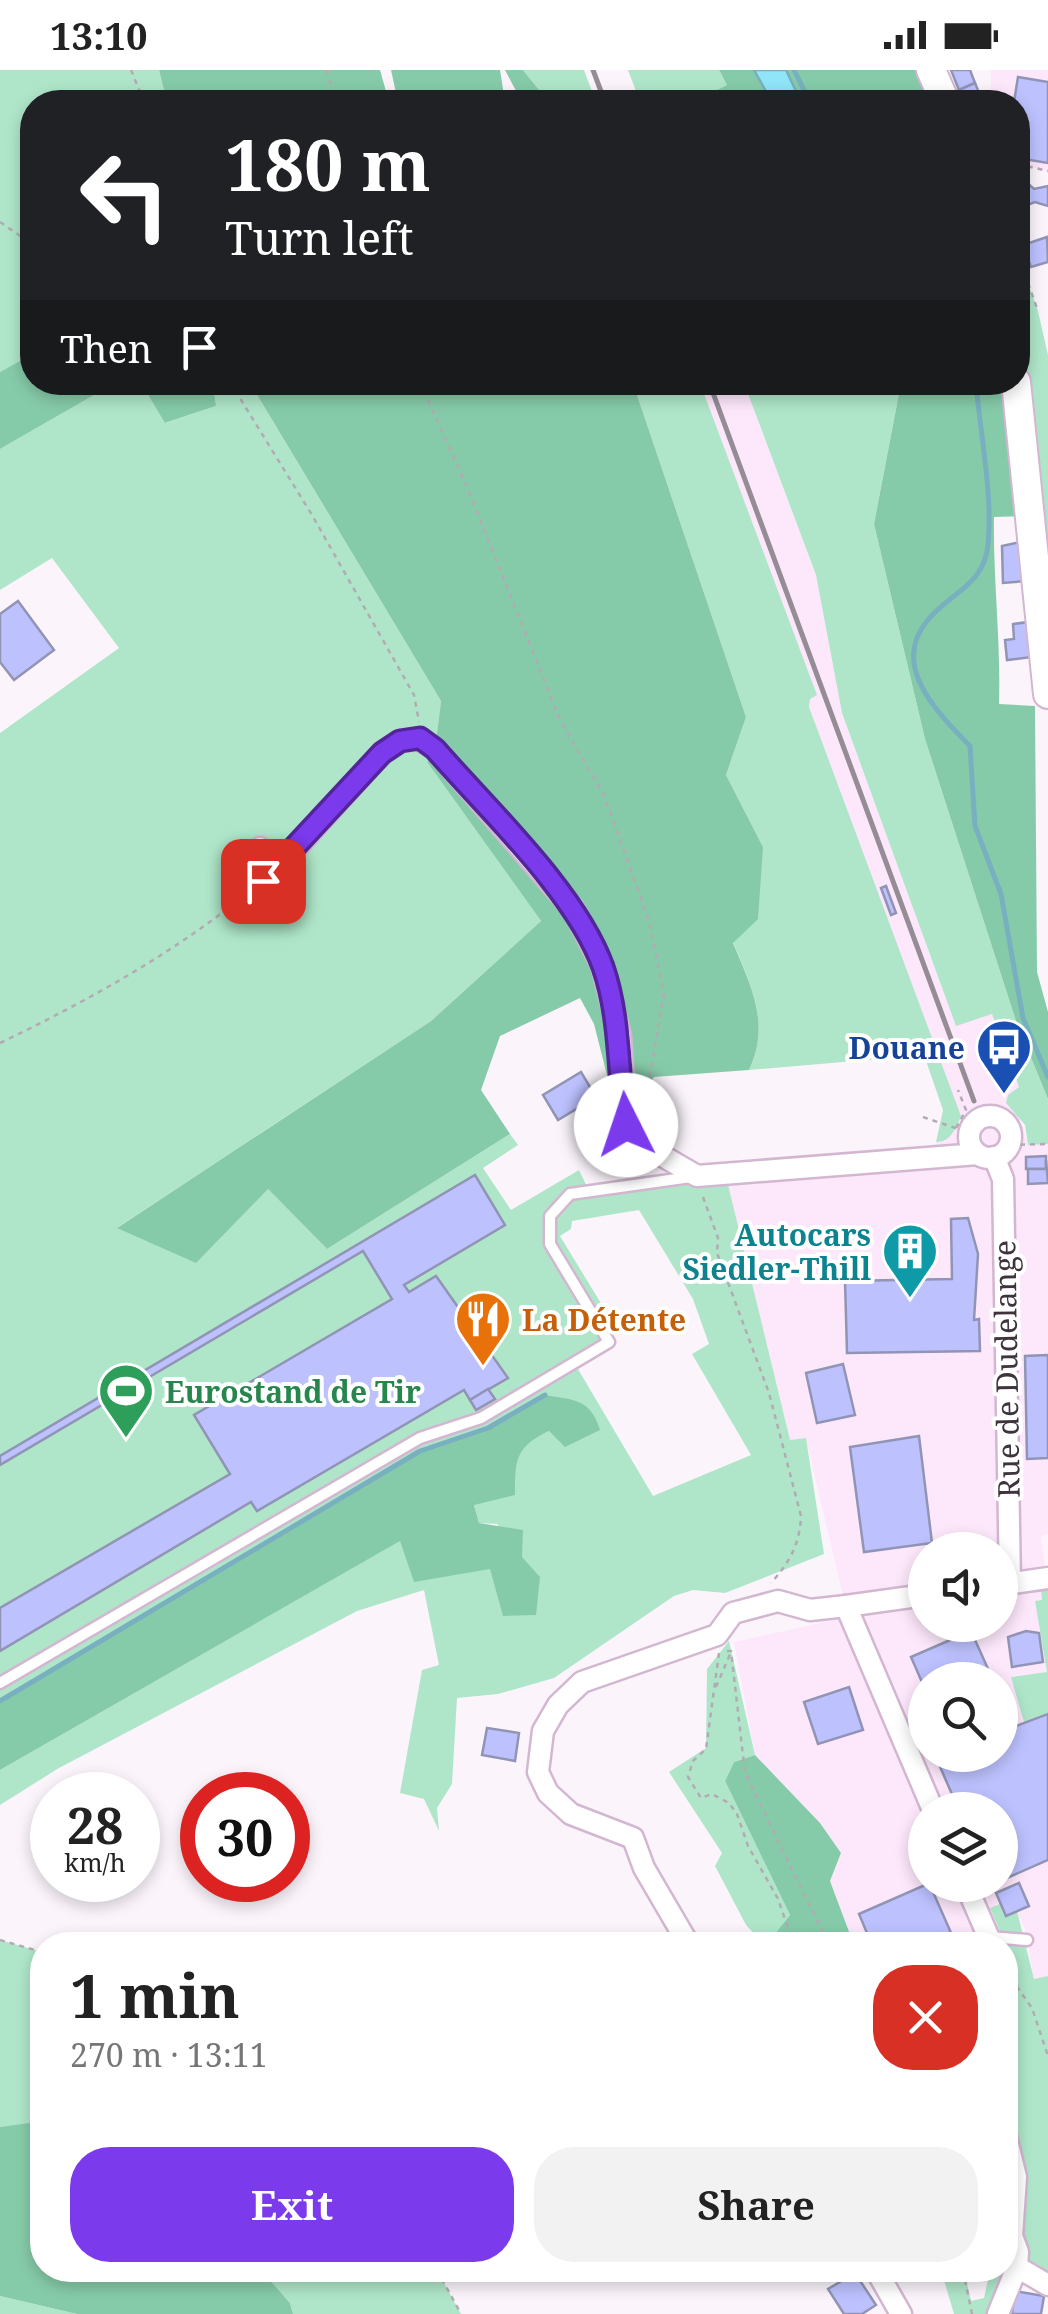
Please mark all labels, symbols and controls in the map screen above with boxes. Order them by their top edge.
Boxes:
text: 13:10 [50,9,147,61]
text: 180 m [225,116,431,212]
icon: left [60,130,190,260]
text: Turn left [225,207,414,268]
icon: arrive [172,320,227,375]
text: Then [60,322,152,374]
pin [221,839,306,924]
icon: arrive [236,854,291,909]
bus stop icon: Douane [974,1017,1034,1096]
place label: Douane [848,1027,965,1068]
position arrow [574,1073,678,1177]
place label: Autocars Siedler-Thill [682,1214,871,1289]
building icon: Autocars Siedler-Thill [880,1221,940,1300]
street label: Rue de Dudelange [983,1240,1029,1498]
restaurant icon: La Détente [453,1289,513,1368]
place label: La Détente [522,1299,686,1340]
sports icon: Eurostand de Tir [96,1361,156,1440]
place label: Eurostand de Tir [165,1371,421,1412]
map controls [908,1532,1018,1902]
button: sound [908,1532,1018,1642]
button: search [908,1662,1018,1772]
speed limit sign: 30 [180,1772,310,1902]
text: 28 [67,1791,123,1859]
button: layers [908,1792,1018,1902]
text: km/h [64,1845,126,1879]
text: 1 min [70,1954,240,2036]
button: close [873,1965,978,2070]
text: 270 m · 13:11 [70,2033,268,2076]
button: Exit [70,2147,514,2262]
button: Share [534,2147,978,2262]

